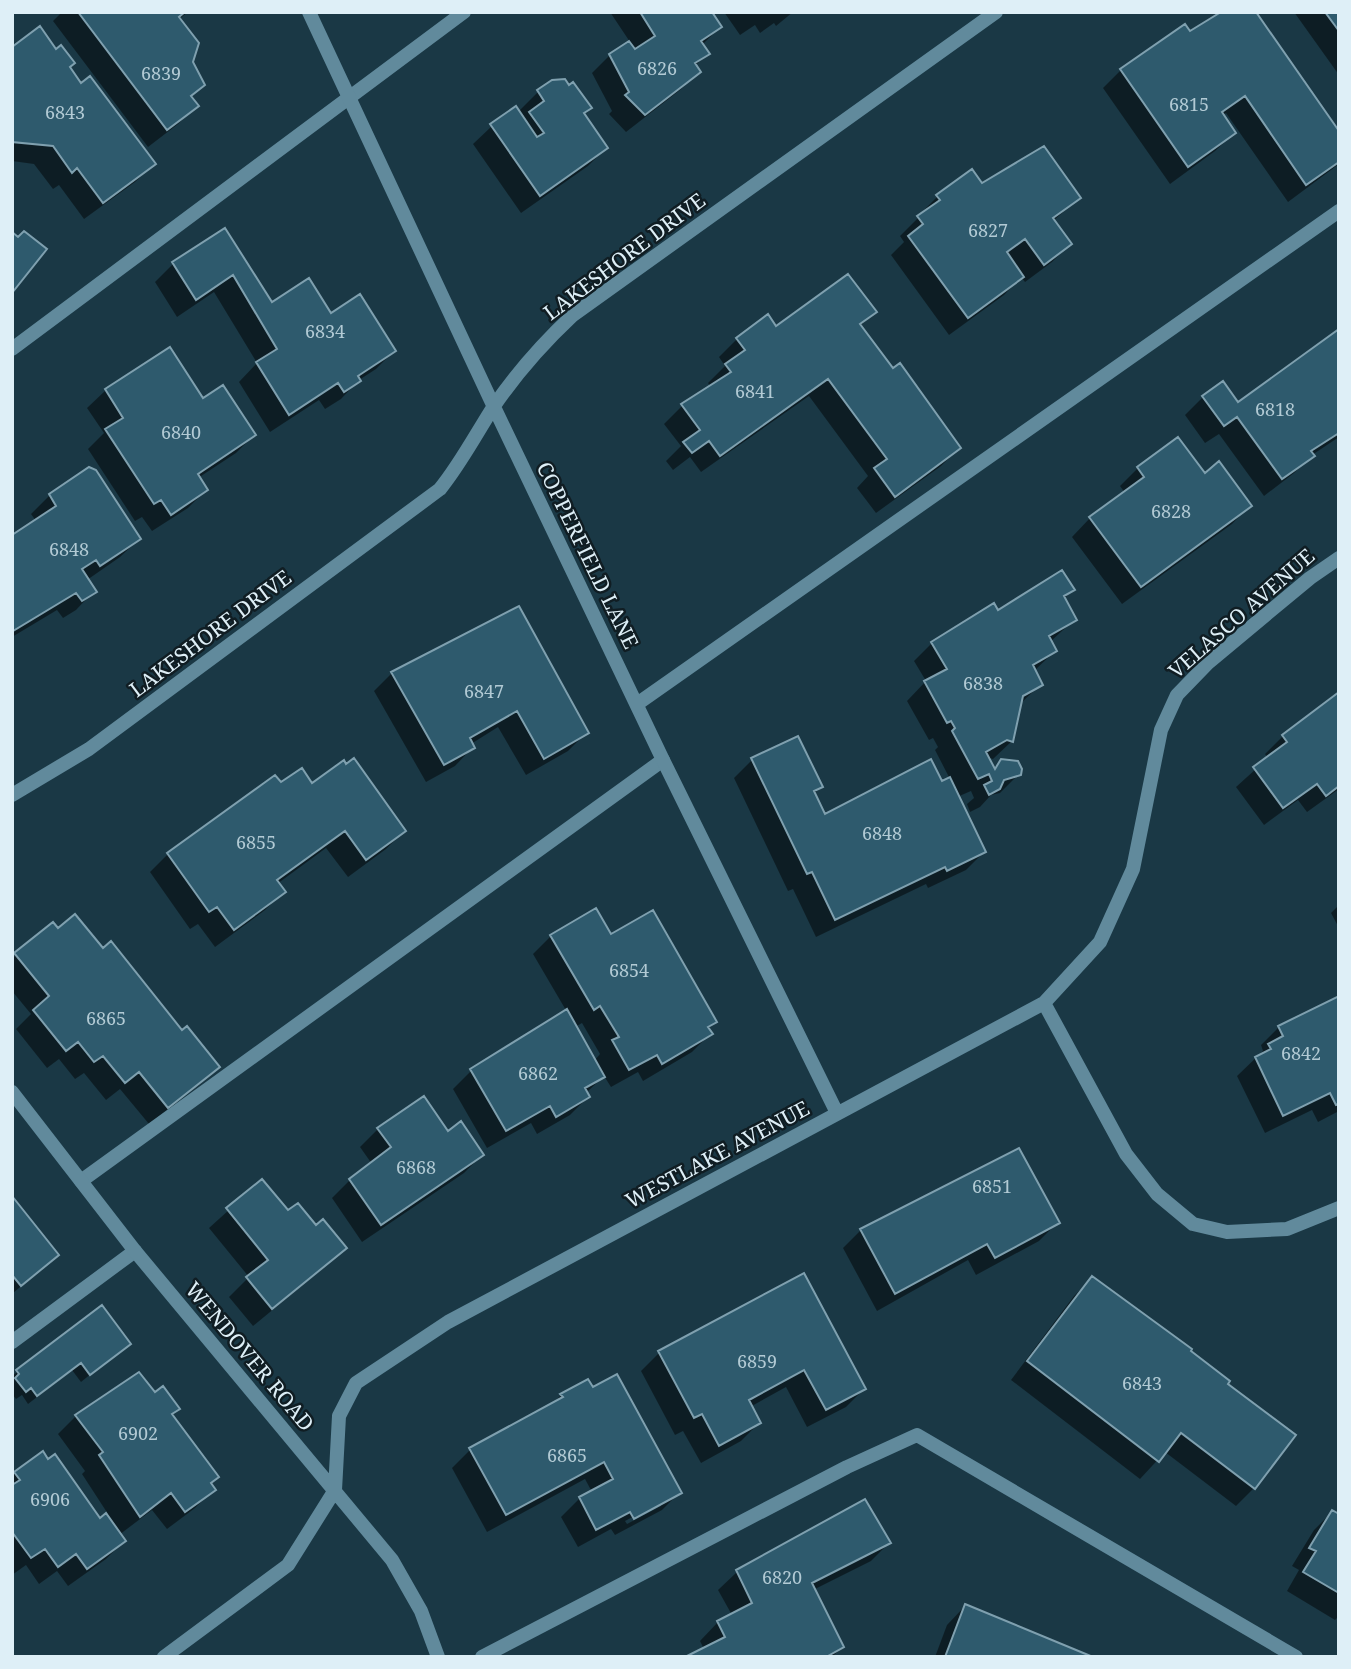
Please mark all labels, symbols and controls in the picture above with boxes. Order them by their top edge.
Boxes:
house number: 6826 [637,56,677,80]
house number: 6839 [141,61,181,85]
house number: 6815 [1169,92,1209,116]
house number: 6843 [45,100,85,124]
street label: LAKESHORE DRIVE [537,186,711,326]
house number: 6827 [968,218,1008,242]
house number: 6834 [305,319,345,343]
house number: 6841 [735,379,775,403]
house number: 6818 [1255,397,1295,421]
house number: 6840 [161,420,201,444]
street label: COPPERFIELD LANE [531,457,645,653]
house number: 6828 [1151,499,1191,523]
house number: 6848 [49,537,89,561]
street label: VELASCO AVENUE [1162,542,1320,684]
street label: LAKESHORE DRIVE [123,563,297,703]
house number: 6838 [963,671,1003,695]
house number: 6847 [464,679,504,703]
house number: 6848 [862,821,902,845]
house number: 6855 [236,830,276,854]
house number: 6854 [609,958,649,982]
house number: 6865 [86,1006,126,1030]
house number: 6842 [1281,1041,1321,1065]
house number: 6862 [518,1061,558,1085]
street label: WESTLAKE AVENUE [620,1094,814,1214]
house number: 6868 [396,1155,436,1179]
house number: 6851 [972,1174,1012,1198]
street label: WENDOVER ROAD [179,1276,321,1436]
house number: 6859 [737,1349,777,1373]
house number: 6843 [1122,1371,1162,1395]
house number: 6902 [118,1421,158,1445]
house number: 6865 [547,1443,587,1467]
house number: 6906 [30,1487,70,1511]
house number: 6820 [762,1565,802,1589]

